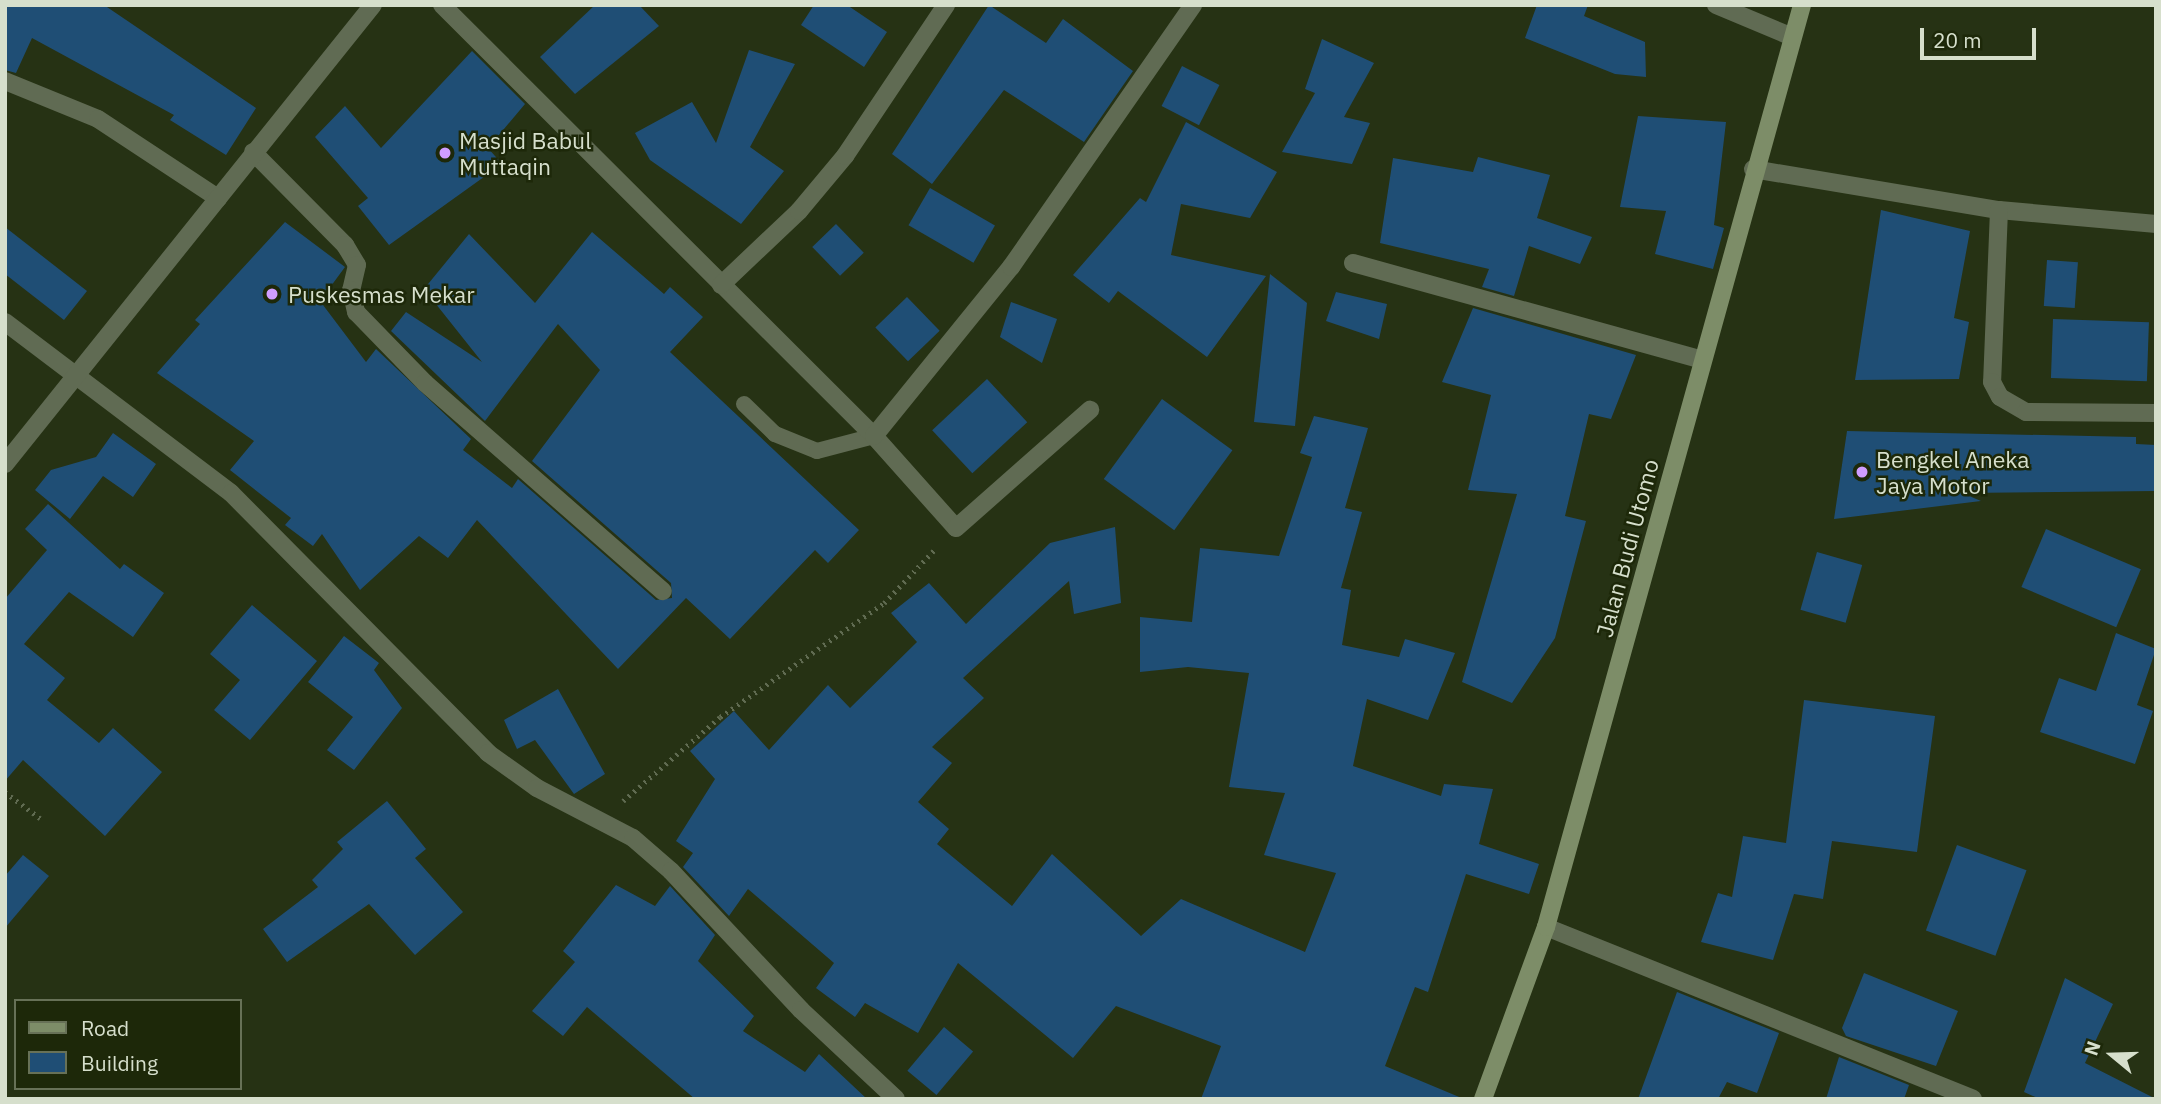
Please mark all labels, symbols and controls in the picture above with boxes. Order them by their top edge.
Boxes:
scale bar [1923,14,2038,58]
text: 20 m [1933,26,1982,54]
place label: Masjid Babul Muttaqin [459,126,591,180]
marker: Masjid Babul Muttaqin [437,145,453,161]
place label: Puskesmas Mekar [288,280,475,308]
marker: Puskesmas Mekar [262,284,282,304]
place label: Bengkel Aneka Jaya Motor [1876,445,2030,499]
street label: Jalan Budi Utomo [1590,456,1664,640]
marker: Bengkel Aneka Jaya Motor [1854,464,1870,480]
legend [14,999,242,1090]
text: Road [81,1014,129,1042]
north arrow [2077,1020,2147,1090]
text: N [2079,1038,2106,1059]
text: Building [81,1049,158,1077]

